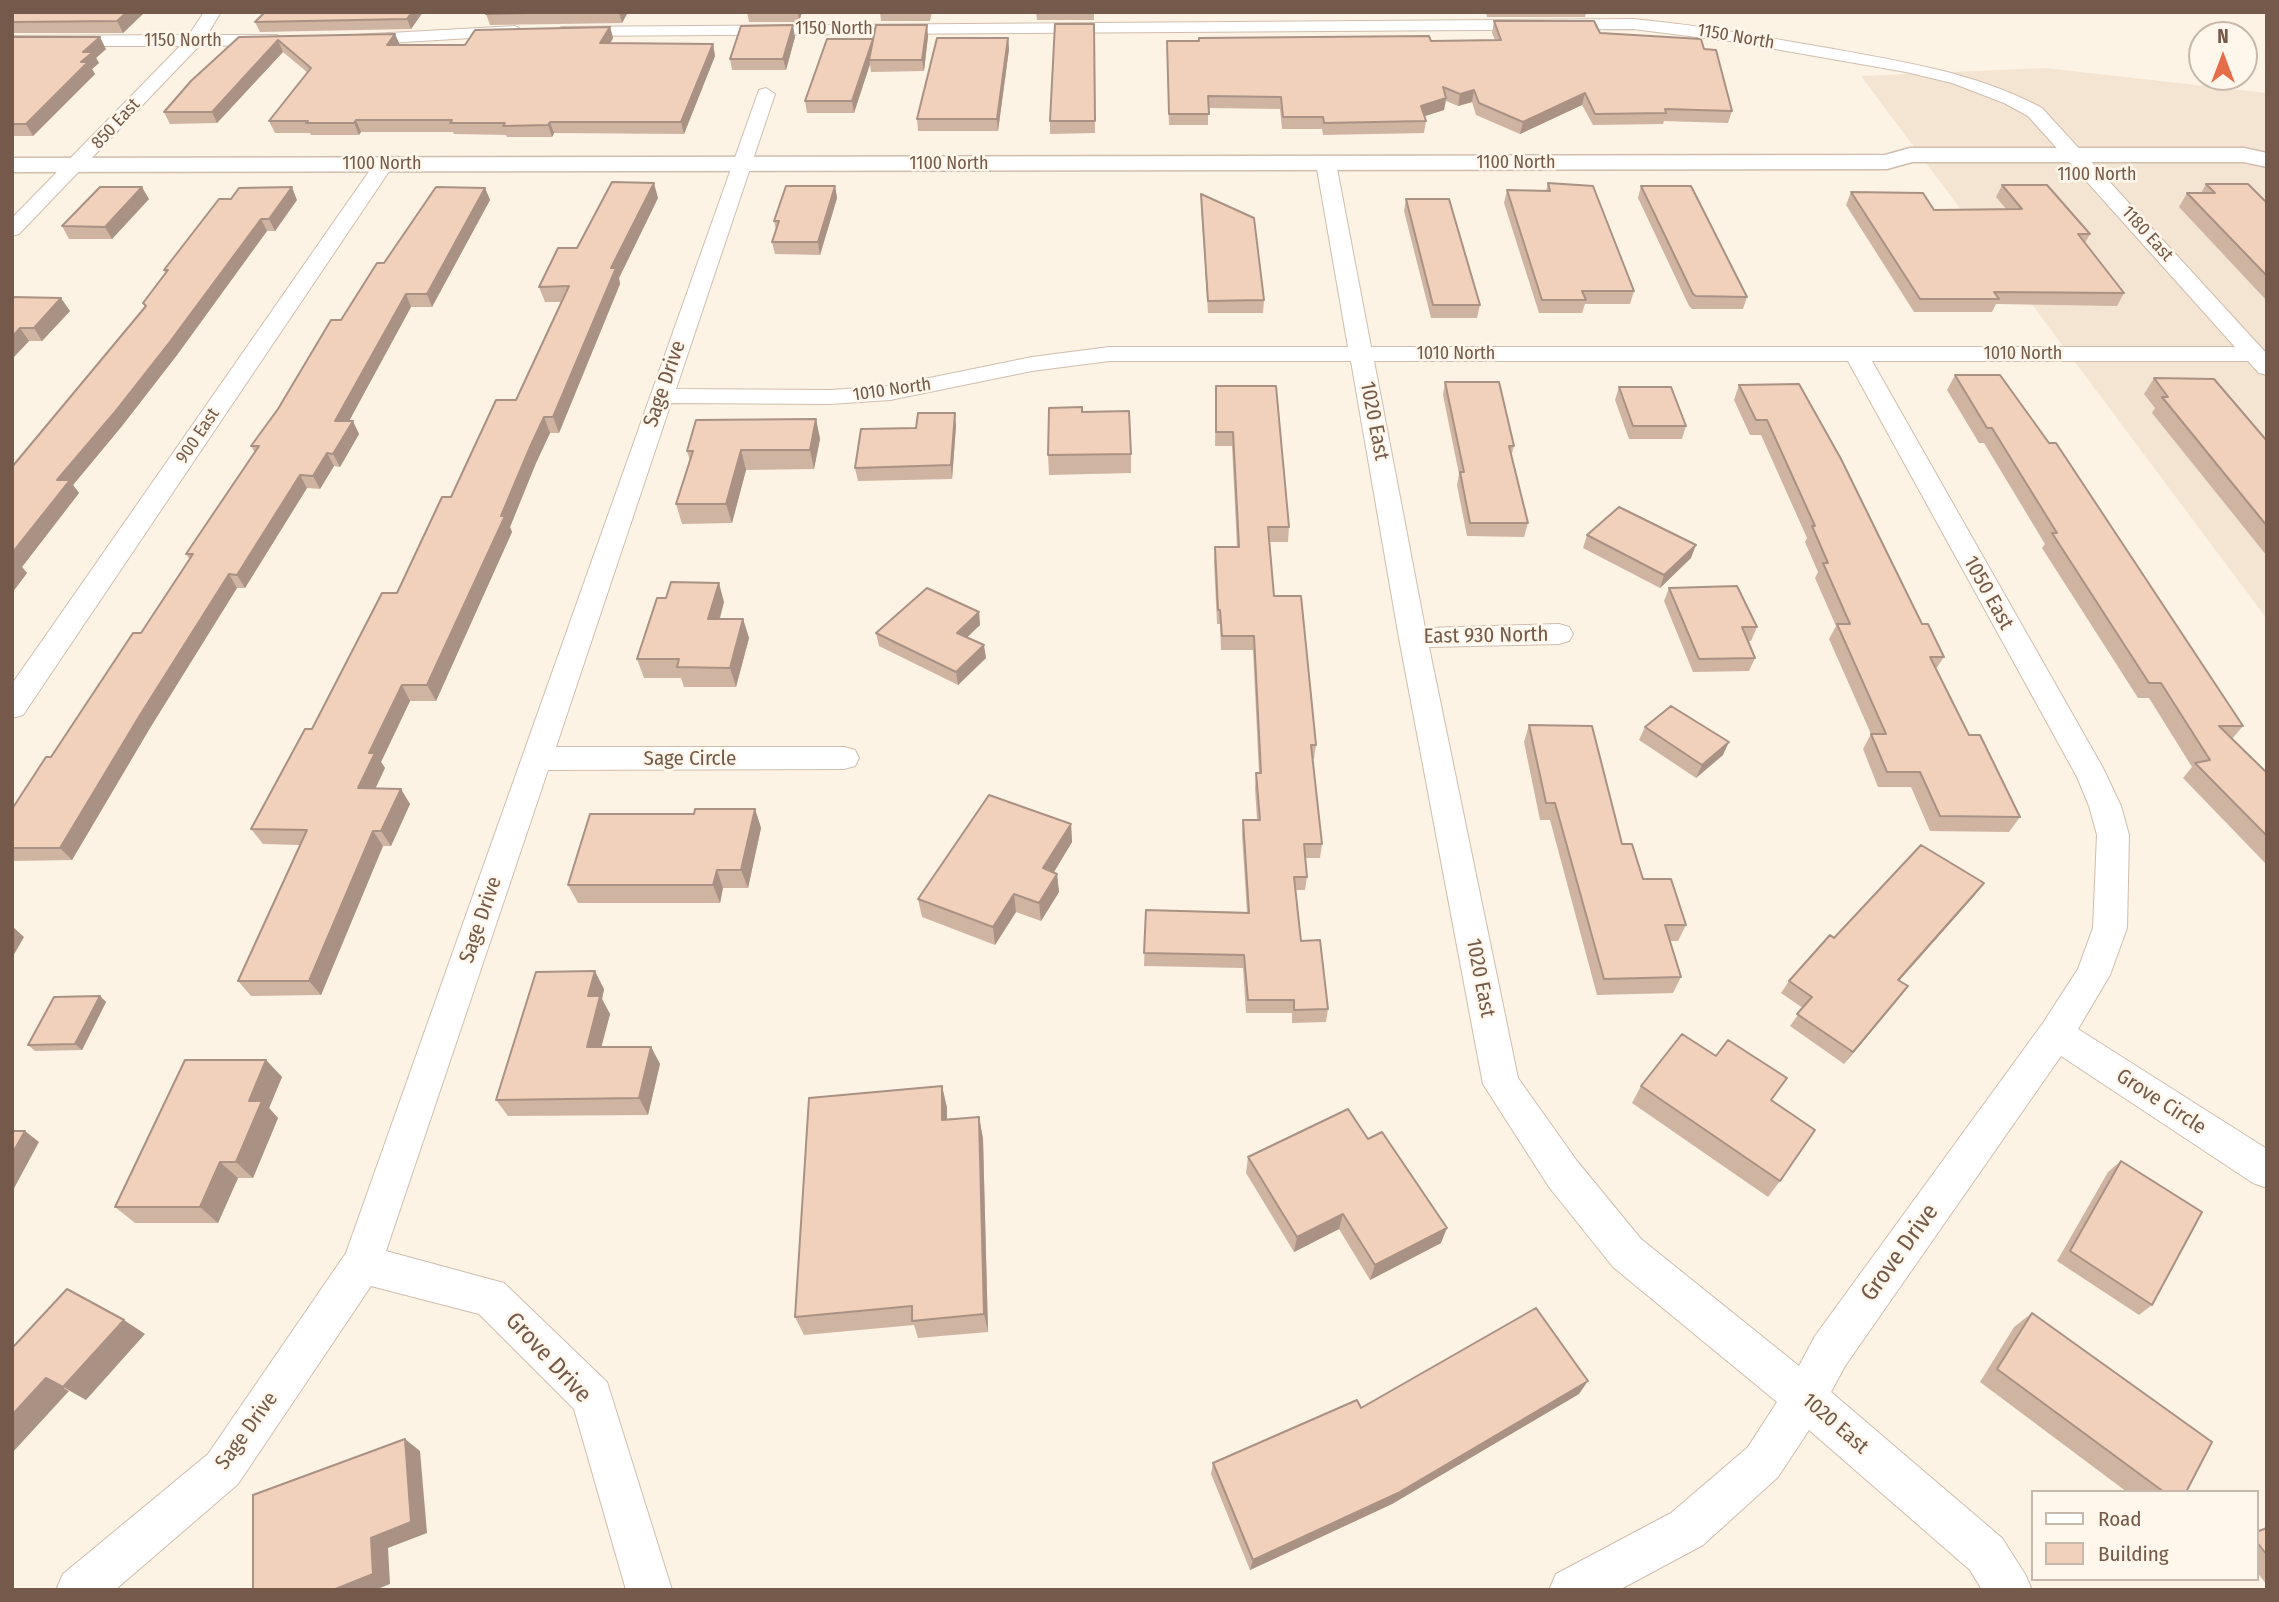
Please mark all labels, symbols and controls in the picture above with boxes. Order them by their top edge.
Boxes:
street label: 1150 North [795,18,873,40]
street label: 1150 North [1696,20,1776,54]
north arrow [2188,21,2258,91]
text: N [2217,25,2229,48]
street label: 1150 North [144,30,222,52]
street label: 850 East [87,94,145,154]
street label: 1100 North [1477,152,1555,174]
street label: 1100 North [343,153,421,175]
street label: 1100 North [910,153,988,175]
street label: 1100 North [2058,164,2136,186]
street label: 1180 East [2117,202,2177,266]
street label: Sage Drive [638,337,692,431]
street label: 1010 North [1417,343,1495,365]
street label: 1010 North [1984,343,2062,365]
street label: 1010 North [852,374,932,406]
street label: 1020 East [1354,380,1394,462]
street label: 900 East [172,404,224,468]
street label: 1050 East [1958,552,2018,634]
street label: East 930 North [1423,622,1549,650]
street label: Sage Circle [644,746,736,772]
street label: Sage Drive [454,873,508,967]
street label: 1020 East [1460,937,1500,1019]
street label: Grove Circle [2111,1064,2211,1140]
street label: Grove Drive [1855,1199,1945,1307]
street label: Grove Drive [499,1307,597,1409]
street label: Sage Drive [210,1387,284,1475]
street label: 1020 East [1797,1388,1873,1460]
legend [2030,1490,2258,1581]
text: Road [2098,1506,2142,1532]
text: Building [2098,1541,2169,1567]

